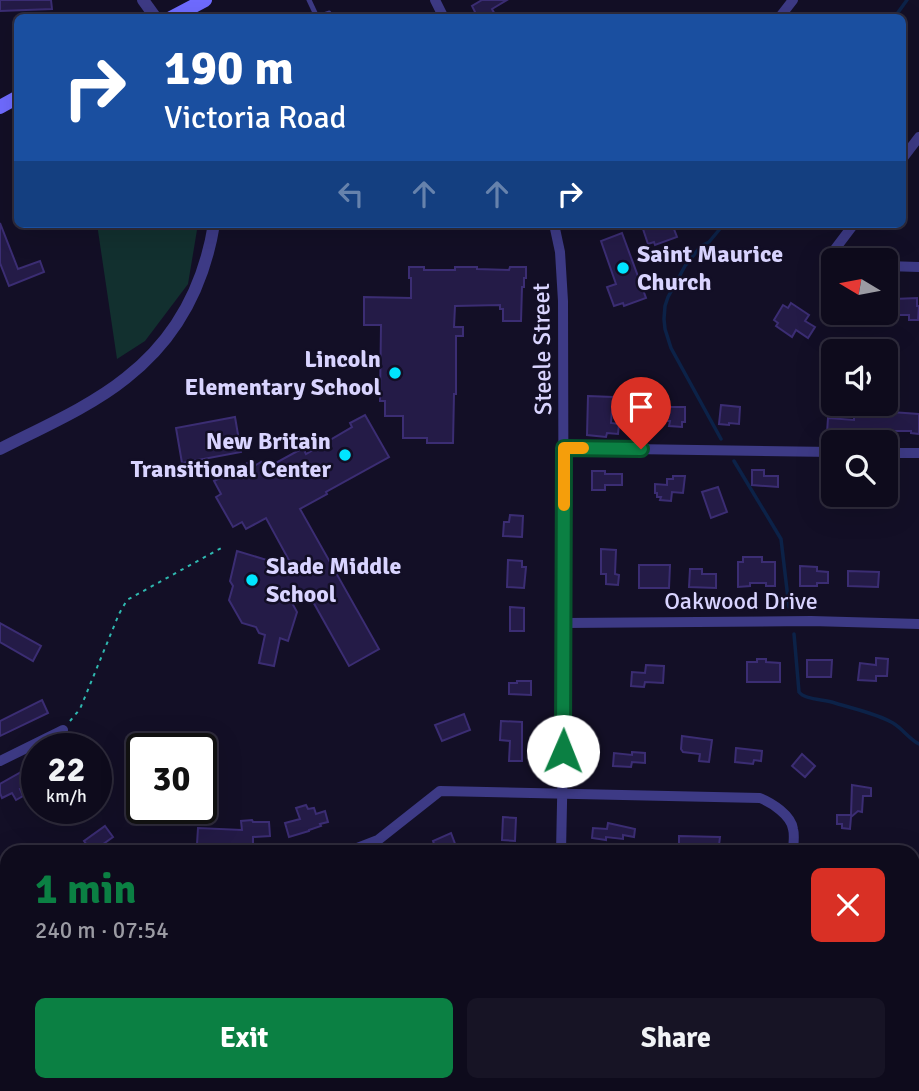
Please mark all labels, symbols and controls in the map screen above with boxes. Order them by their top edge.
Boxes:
text: 190 m [164,38,294,98]
icon: right [49,42,140,133]
text: Victoria Road [164,98,346,137]
icon: left [332,175,370,213]
icon: ahead [405,175,443,213]
icon: ahead [478,175,516,213]
icon: right [551,175,589,213]
place label: Saint Maurice Church [637,239,783,297]
north arrow [821,248,898,326]
map controls [821,248,898,507]
marker: Saint Maurice Church [615,260,631,276]
street label: Steele Street [526,283,558,415]
button: sound [821,339,898,416]
place label: Lincoln Elementary School [184,344,381,402]
marker: Lincoln Elementary School [387,365,403,381]
pin [611,377,671,449]
icon: arrive [622,388,660,426]
place label: New Britain Transitional Center [131,426,331,484]
button: search [821,430,898,507]
marker: New Britain Transitional Center [337,447,353,463]
place label: Slade Middle School [266,551,402,609]
marker: Slade Middle School [244,572,260,588]
street label: Oakwood Drive [664,586,818,616]
position arrow [526,714,600,788]
speed limit sign: 30 [126,733,217,824]
text: 22 [48,748,85,791]
text: km/h [46,785,87,807]
text: 1 min [35,864,136,915]
button: close [811,868,885,942]
text: 240 m · 07:54 [35,916,169,945]
button: Exit [35,998,453,1078]
button: Share [467,998,885,1078]

